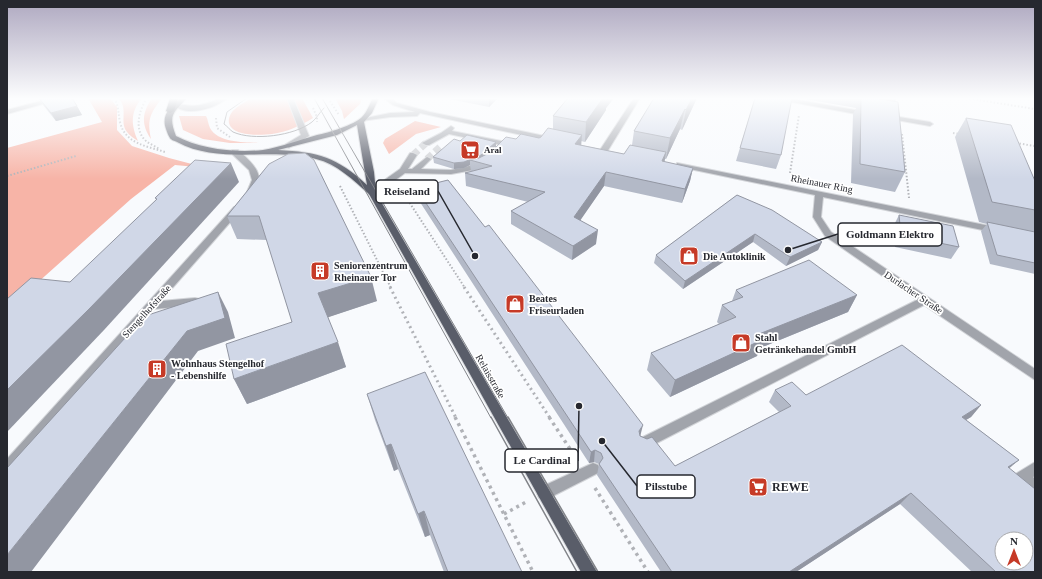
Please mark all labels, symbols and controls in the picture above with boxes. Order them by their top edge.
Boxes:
supermarket icon: Aral [459,139,481,161]
place label: Aral [484,145,502,155]
street label: Rheinauer Ring [790,172,854,195]
callout: Reiseland [376,180,438,203]
text: Reiseland [384,185,430,197]
callout: Goldmann Elektro [838,223,942,246]
text: Goldmann Elektro [846,228,935,240]
shop icon: Die Autoklinik [678,245,700,267]
place label: Die Autoklinik [703,251,766,262]
building icon: Seniorenzentrum Rheinauer Tor [309,260,331,282]
place label: Seniorenzentrum Rheinauer Tor [334,260,408,283]
street label: Durlacher Straße [882,269,945,316]
street label: Stengelhofstraße [120,282,173,340]
shop icon: Beates Friseurladen [504,293,526,315]
place label: Beates Friseurladen [529,293,584,316]
shop icon: Stahl Getränkehandel GmbH [730,332,752,354]
place label: Stahl Getränkehandel GmbH [755,332,857,355]
street label: Relaisstraße [474,352,508,401]
building icon: Wohnhaus Stengelhof - Lebenshilfe [146,358,168,380]
place label: Wohnhaus Stengelhof - Lebenshilfe [171,358,265,381]
callout: Le Cardinal [505,449,578,472]
text: Le Cardinal [513,454,571,466]
callout: Pilsstube [637,475,695,498]
supermarket icon: REWE [747,476,769,498]
text: Pilsstube [645,480,687,492]
place label: REWE [772,480,809,494]
north arrow [994,531,1034,571]
text: N [1010,535,1018,547]

